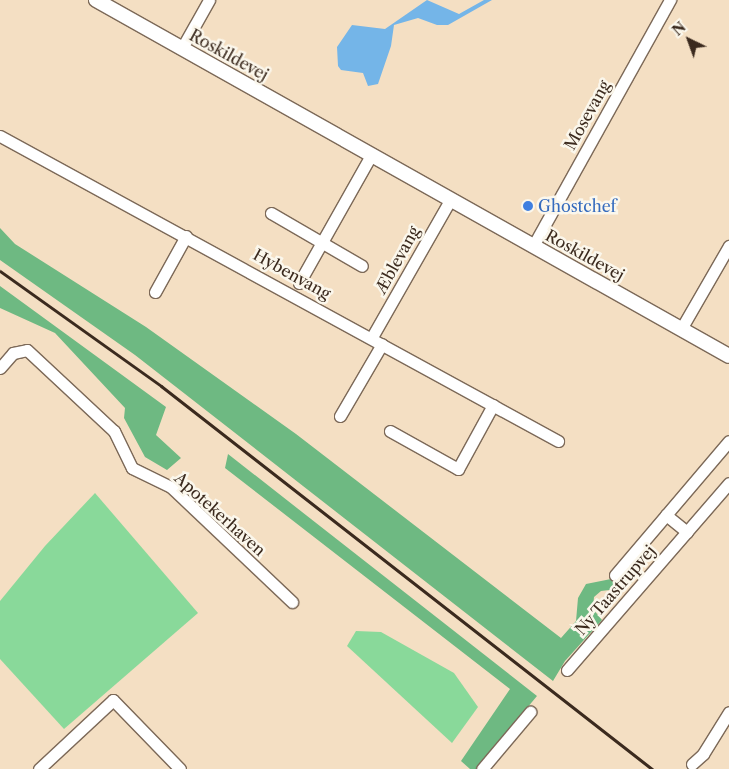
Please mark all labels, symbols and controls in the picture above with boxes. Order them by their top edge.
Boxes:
north arrow [664,15,714,65]
text: N [668,18,690,40]
street label: Roskildevej [186,25,272,85]
street label: Mosevang [560,77,614,153]
place label: Ghostchef [538,196,616,216]
marker: Ghostchef [522,200,534,212]
street label: Æblevang [371,223,423,297]
street label: Roskildevej [542,225,628,285]
street label: Hybenvang [250,245,334,303]
street label: Apotekerhaven [171,468,269,560]
street label: Ny Taastrupvej [570,541,660,639]

